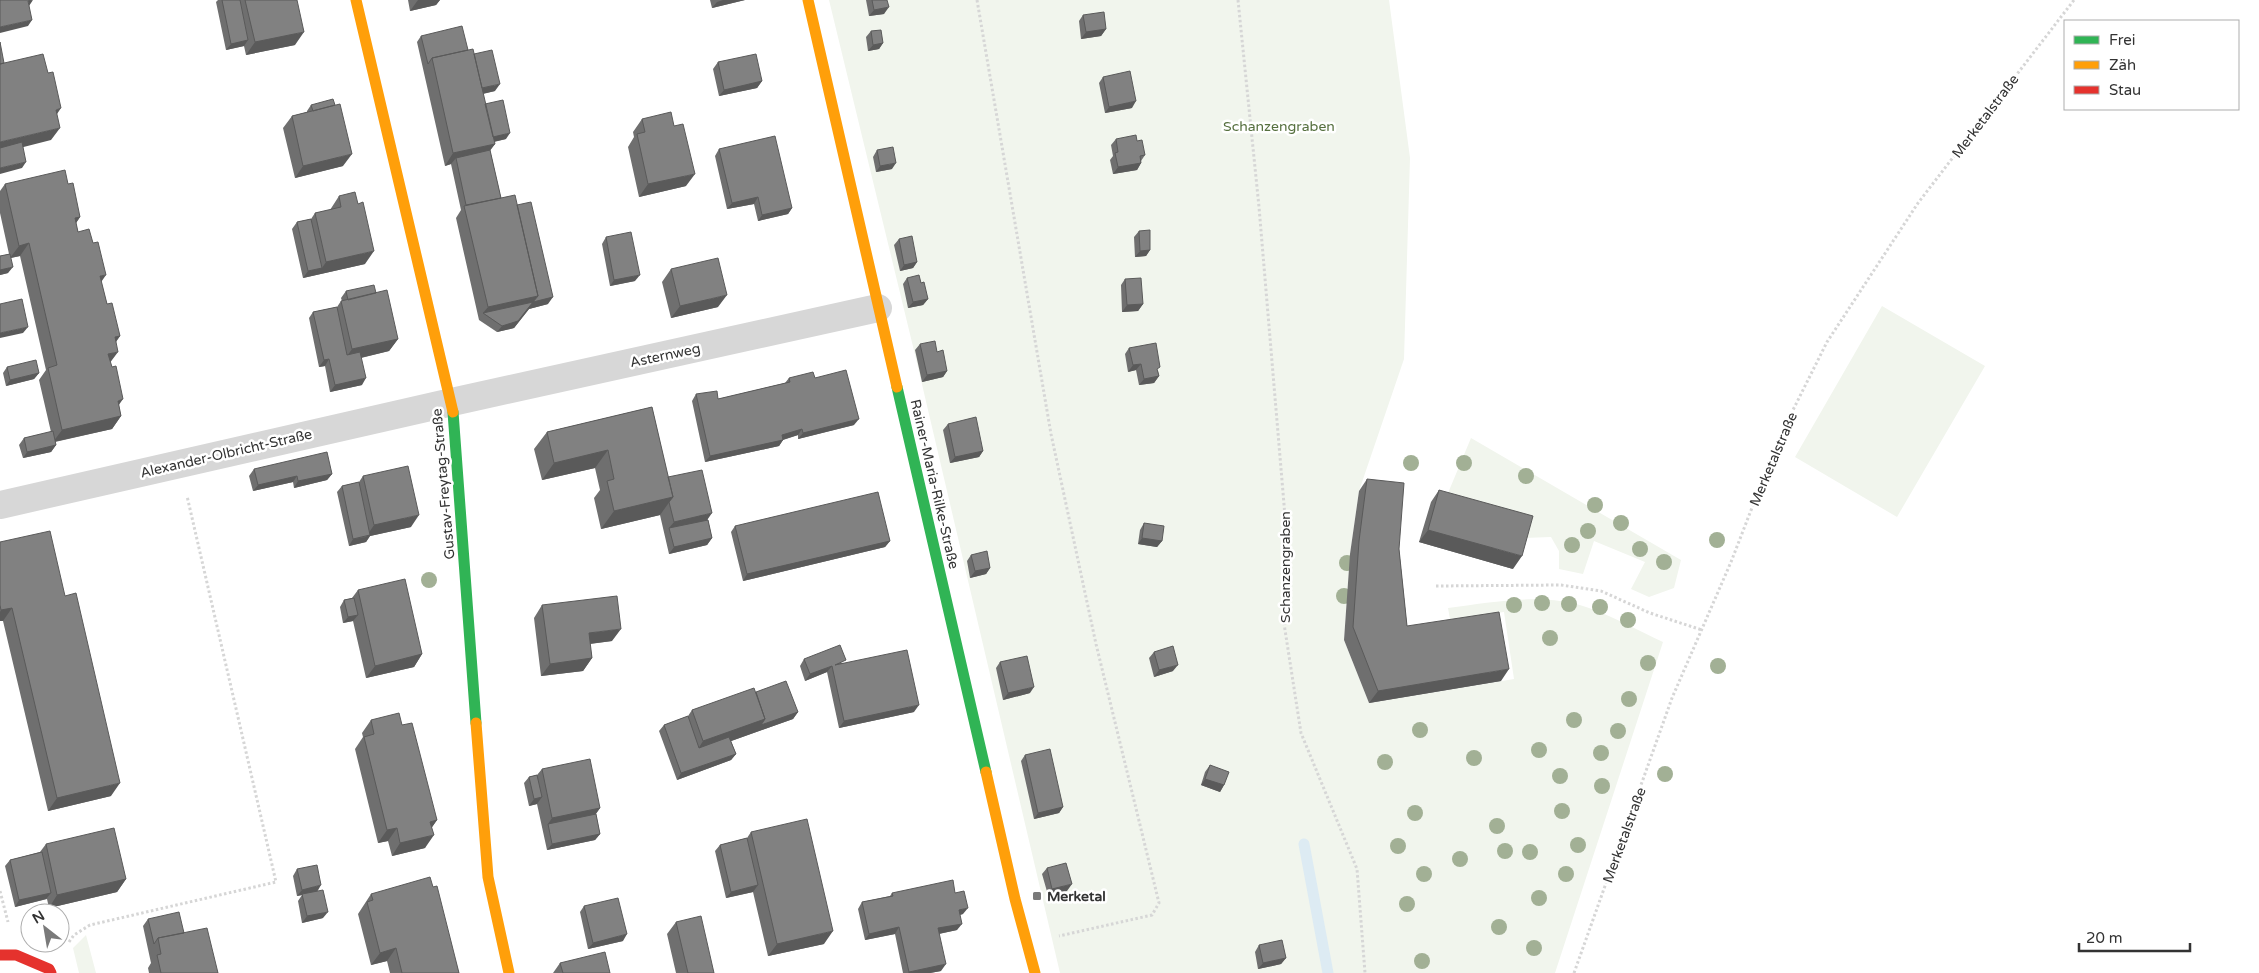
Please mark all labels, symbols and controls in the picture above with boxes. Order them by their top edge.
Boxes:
legend [2064,20,2239,110]
text: Frei [2109,31,2135,49]
text: Zäh [2109,56,2136,74]
street label: Merketalstraße [1948,71,2022,162]
text: Stau [2109,81,2141,99]
park label: Schanzengraben [1223,118,1335,135]
street label: Asternweg [628,340,702,371]
street label: Rainer-Maria-Rilke-Straße [907,398,962,571]
street label: Gustav-Freytag-Straße [428,408,459,560]
street label: Merketalstraße [1746,410,1801,509]
street label: Alexander-Olbricht-Straße [139,425,314,482]
street label: Schanzengraben [1277,511,1294,623]
street label: Merketalstraße [1599,785,1650,885]
place label: Merketal [1047,888,1106,905]
marker: Merketal [1031,890,1043,902]
north arrow [20,903,70,953]
text: N [29,907,48,927]
scale bar [2079,920,2190,952]
text: 20 m [2086,929,2123,947]

